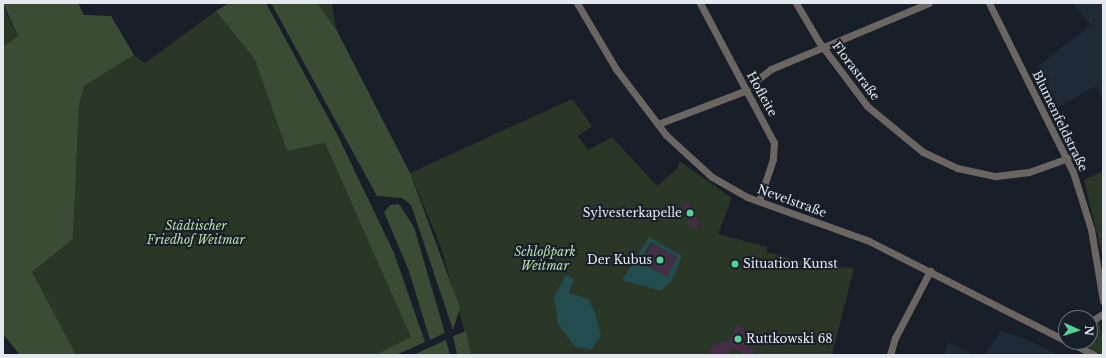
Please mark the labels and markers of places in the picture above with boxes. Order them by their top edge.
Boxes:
place label: Sylvesterkapelle [583,206,682,220]
marker: Sylvesterkapelle [685,208,695,218]
place label: Der Kubus [587,253,652,267]
marker: Der Kubus [655,255,665,265]
place label: Situation Kunst [743,257,838,271]
marker: Situation Kunst [730,259,740,269]
place label: Ruttkowski 68 [746,332,833,346]
marker: Ruttkowski 68 [733,334,743,344]

